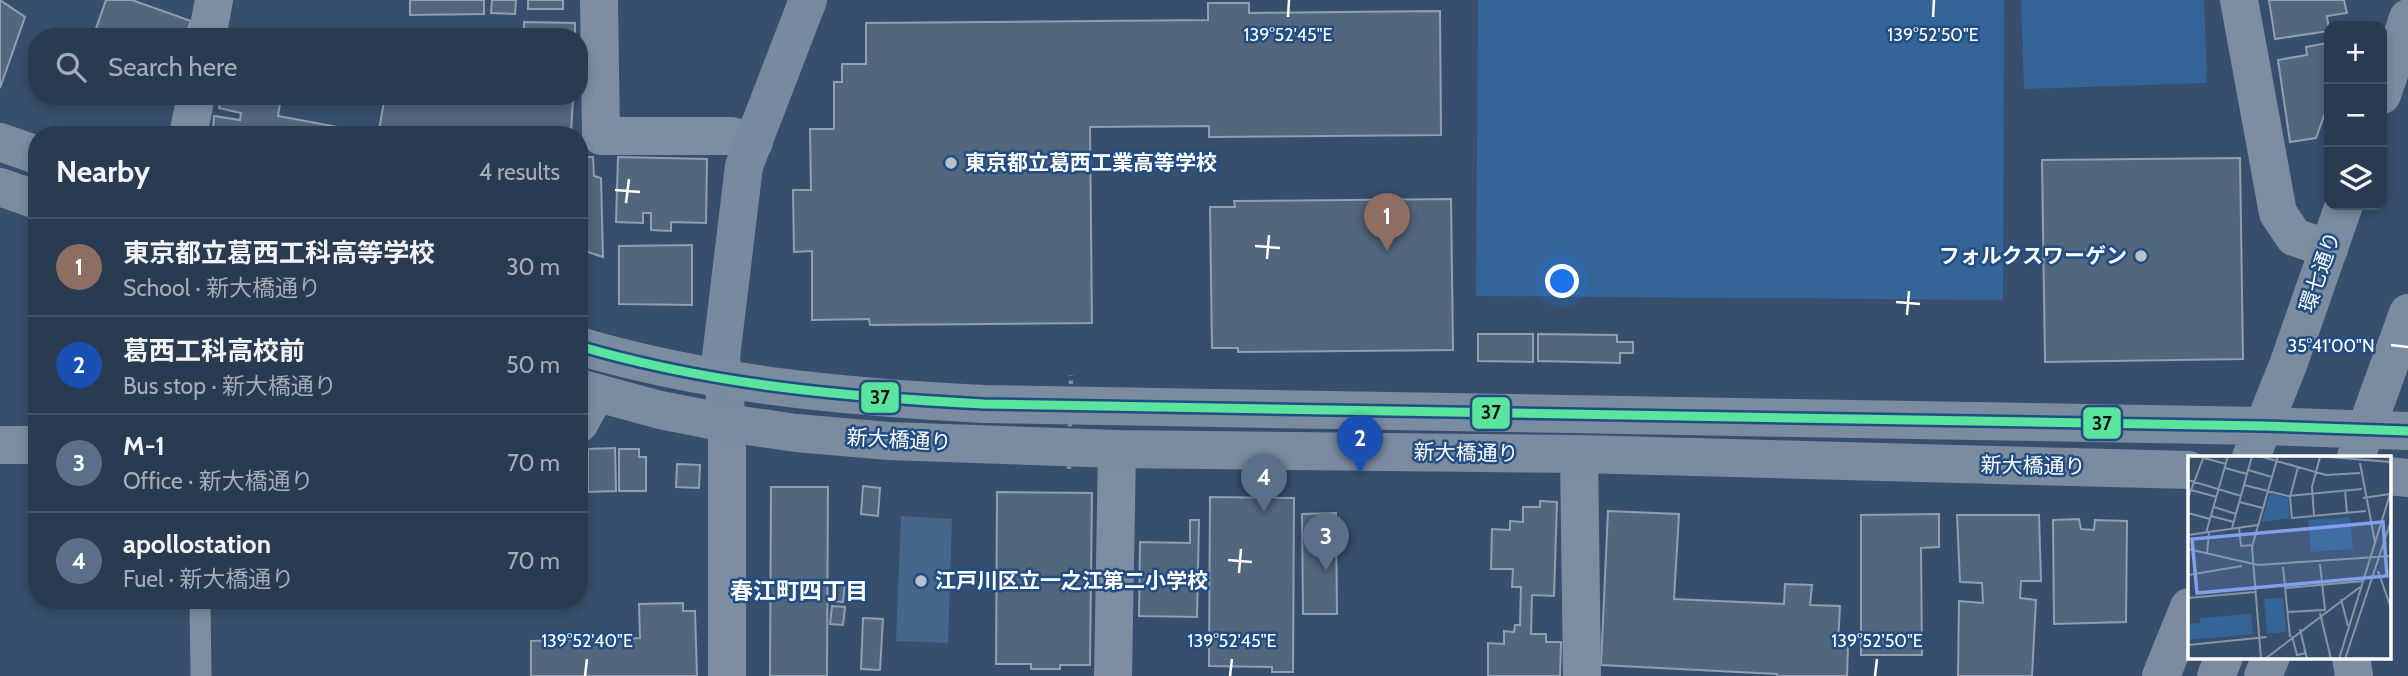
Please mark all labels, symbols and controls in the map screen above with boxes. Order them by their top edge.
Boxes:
map controls [2324,21,2387,210]
button: + [2324,21,2387,84]
text: 139°52'45"E [1244,24,1332,46]
text: 139°52'50"E [1887,24,1979,46]
search box [28,28,588,105]
icon: search [52,48,90,86]
text: Search here [108,51,237,83]
button: − [2324,84,2387,147]
button: layers [2324,147,2387,210]
place label: 東京都立葛西工業高等学校 [965,150,1217,175]
text: Nearby [56,153,150,190]
marker: 東京都立葛西工業高等学校 [943,155,959,171]
text: 4 results [479,158,560,186]
pin: 1 [1364,193,1410,251]
street label: 環七通り [2294,228,2345,316]
text: 東京都立葛西工科高等学校 [123,237,435,269]
place label: フォルクスワーゲン [1939,243,2127,268]
marker: フォルクスワーゲン [2133,248,2149,264]
text: 1 [75,253,83,281]
text: 30 m [506,253,560,281]
your location [1545,264,1579,298]
text: School · 新大橋通り [123,274,321,302]
text: 葛西工科高校前 [123,335,305,367]
text: 35°41'00"N [2287,335,2375,357]
text: 2 [73,351,85,379]
text: 50 m [506,351,560,379]
text: Bus stop · 新大橋通り [123,372,337,400]
line badge: 37 [860,381,900,414]
text: 37 [870,386,890,409]
line badge: 37 [1471,396,1511,430]
text: 37 [1481,401,1501,424]
line badge: 37 [2082,406,2122,440]
text: 37 [2092,412,2112,435]
pin: 2 [1337,415,1383,473]
street label: 新大橋通り [846,424,952,455]
text: M-1 [123,430,165,462]
street label: 新大橋通り [1413,439,1519,466]
text: 3 [73,449,85,477]
text: 70 m [507,449,560,477]
street label: 新大橋通り [1980,452,2086,479]
pin: 4 [1241,454,1287,512]
inset map [2188,456,2390,658]
text: Office · 新大橋通り [123,467,314,495]
pin: 3 [1303,513,1349,571]
text: apollostation [123,528,271,560]
text: 4 [72,547,86,575]
text: 70 m [507,547,560,575]
text: Fuel · 新大橋通り [123,565,294,593]
place label: 江戸川区立一之江第二小学校 [935,568,1208,593]
marker: 江戸川区立一之江第二小学校 [913,573,929,589]
district label: 春江町四丁目 [730,577,868,605]
text: 139°52'40"E [541,630,633,652]
text: 139°52'45"E [1188,630,1276,652]
text: 139°52'50"E [1831,630,1923,652]

